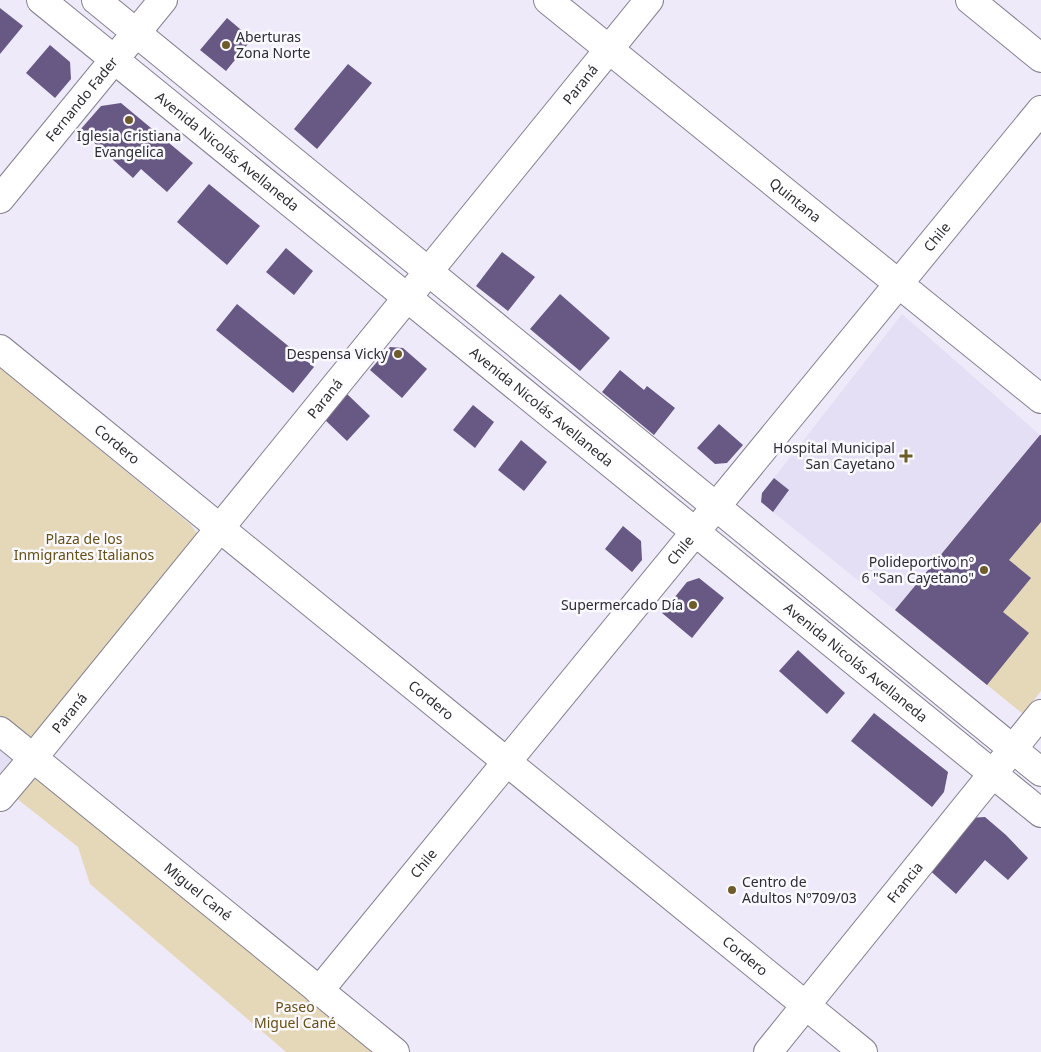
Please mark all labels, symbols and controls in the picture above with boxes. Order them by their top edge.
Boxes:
place label: Aberturas Zona Norte [236,27,311,62]
marker: Aberturas Zona Norte [220,39,232,51]
street label: Fernando Fader [41,52,122,145]
street label: Paraná [558,60,602,108]
street label: Avenida Nicolás Avellaneda [152,87,303,215]
marker: Iglesia Cristiana Evangelica [123,114,135,126]
place label: Iglesia Cristiana Evangelica [77,126,181,161]
street label: Quintana [766,173,825,226]
street label: Chile [919,218,954,255]
street label: Avenida Nicolás Avellaneda [466,342,618,471]
place label: Despensa Vicky [286,344,389,363]
marker: Despensa Vicky [392,348,404,360]
street label: Paraná [303,375,347,422]
street label: Cordero [91,420,144,468]
place label: Hospital Municipal San Cayetano [773,438,895,473]
marker: Hospital Municipal San Cayetano [899,449,913,463]
park label: Plaza de los Inmigrantes Italianos [14,529,155,564]
street label: Chile [662,531,698,568]
place label: Polideportivo nº 6 "San Cayetano" [861,552,974,587]
marker: Polideportivo nº 6 "San Cayetano" [978,564,990,576]
place label: Supermercado Día [561,595,683,614]
street label: Avenida Nicolás Avellaneda [780,598,932,726]
marker: Supermercado Día [687,599,699,611]
street label: Cordero [405,676,458,724]
street label: Paraná [47,689,91,737]
street label: Chile [405,844,441,882]
street label: Miguel Cané [160,858,236,925]
street label: Francia [882,858,927,907]
place label: Centro de Adultos Nº709/03 [742,872,857,907]
marker: Centro de Adultos Nº709/03 [726,884,738,896]
street label: Cordero [719,931,772,980]
park label: Paseo Miguel Cané [254,997,336,1032]

